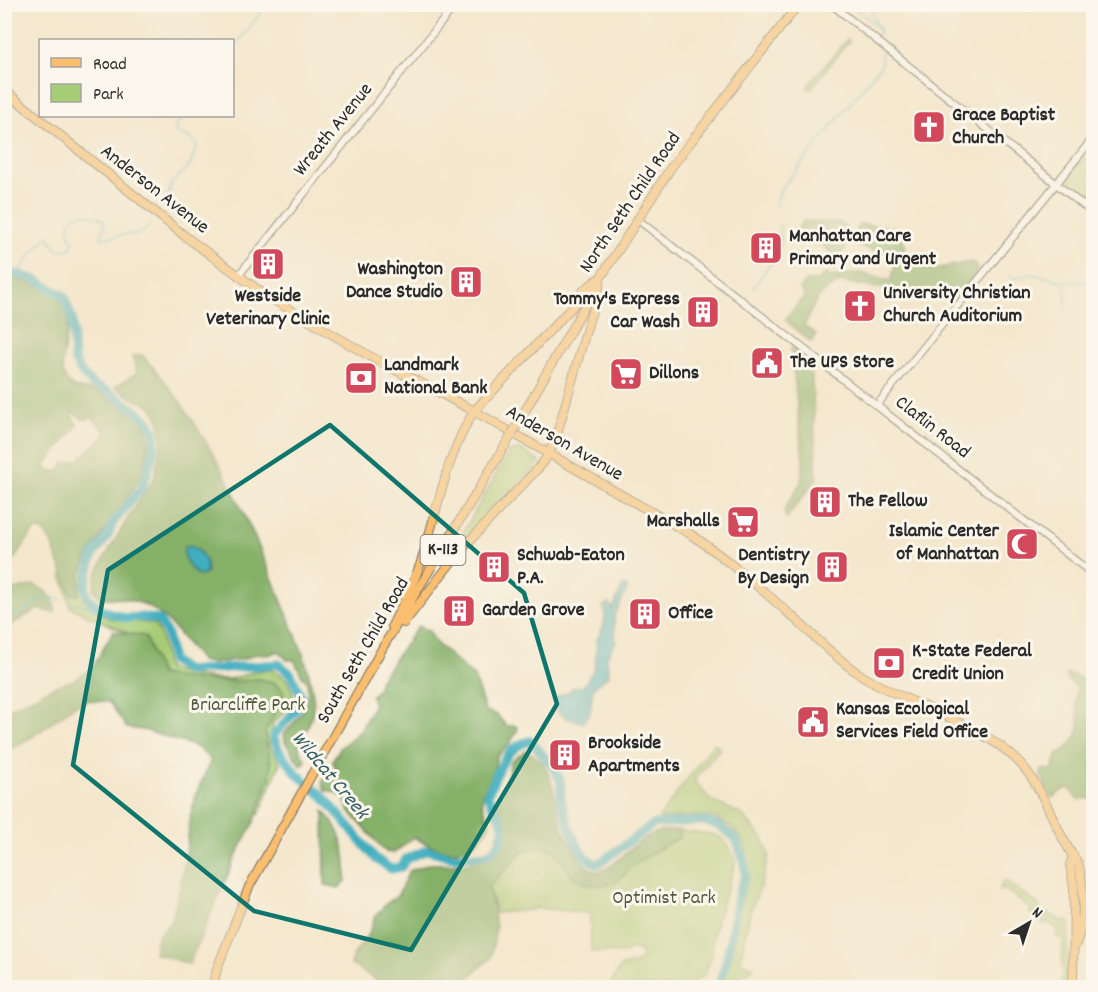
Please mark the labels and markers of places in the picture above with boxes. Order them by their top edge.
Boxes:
place label: Grace Baptist Church [952,102,1056,153]
church icon: Grace Baptist Church [911,109,947,145]
place label: Manhattan Care Primary and Urgent [789,223,937,274]
building icon: Manhattan Care Primary and Urgent [748,230,784,266]
building icon: Westside Veterinary Clinic [250,246,286,282]
place label: Washington Dance Studio [346,256,443,307]
building icon: Washington Dance Studio [448,264,484,300]
place label: University Christian Church Auditorium [883,280,1030,331]
place label: Westside Veterinary Clinic [206,283,330,334]
place label: Tommy's Express Car Wash [554,286,680,337]
church icon: University Christian Church Auditorium [842,288,878,324]
building icon: Tommy's Express Car Wash [685,294,721,330]
public building icon: The UPS Store [749,345,785,381]
place label: The UPS Store [790,349,894,377]
place label: Landmark National Bank [384,352,487,403]
supermarket icon: Dillons [608,356,644,392]
bank icon: Landmark National Bank [343,360,379,396]
place label: Dillons [649,360,699,388]
building icon: The Fellow [807,484,843,520]
place label: The Fellow [848,488,928,516]
supermarket icon: Marshalls [725,504,761,540]
place label: Marshalls [647,508,720,536]
place label: Islamic Center of Manhattan [889,518,1000,569]
mosque icon: Islamic Center of Manhattan [1004,526,1040,562]
place label: Schwab-Eaton P.A. [517,542,625,593]
place label: Dentistry By Design [738,542,810,593]
building icon: Schwab-Eaton P.A. [476,549,512,585]
building icon: Dentistry By Design [814,549,850,585]
building icon: Garden Grove [441,593,477,629]
building icon: Office [627,596,663,632]
place label: Garden Grove [482,597,585,625]
place label: Office [668,600,713,628]
place label: K-State Federal Credit Union [912,638,1032,689]
bank icon: K-State Federal Credit Union [871,645,907,681]
place label: Kansas Ecological Services Field Office [836,696,988,747]
public building icon: Kansas Ecological Services Field Office [795,704,831,740]
place label: Brookside Apartments [588,730,680,781]
building icon: Brookside Apartments [547,737,583,773]

